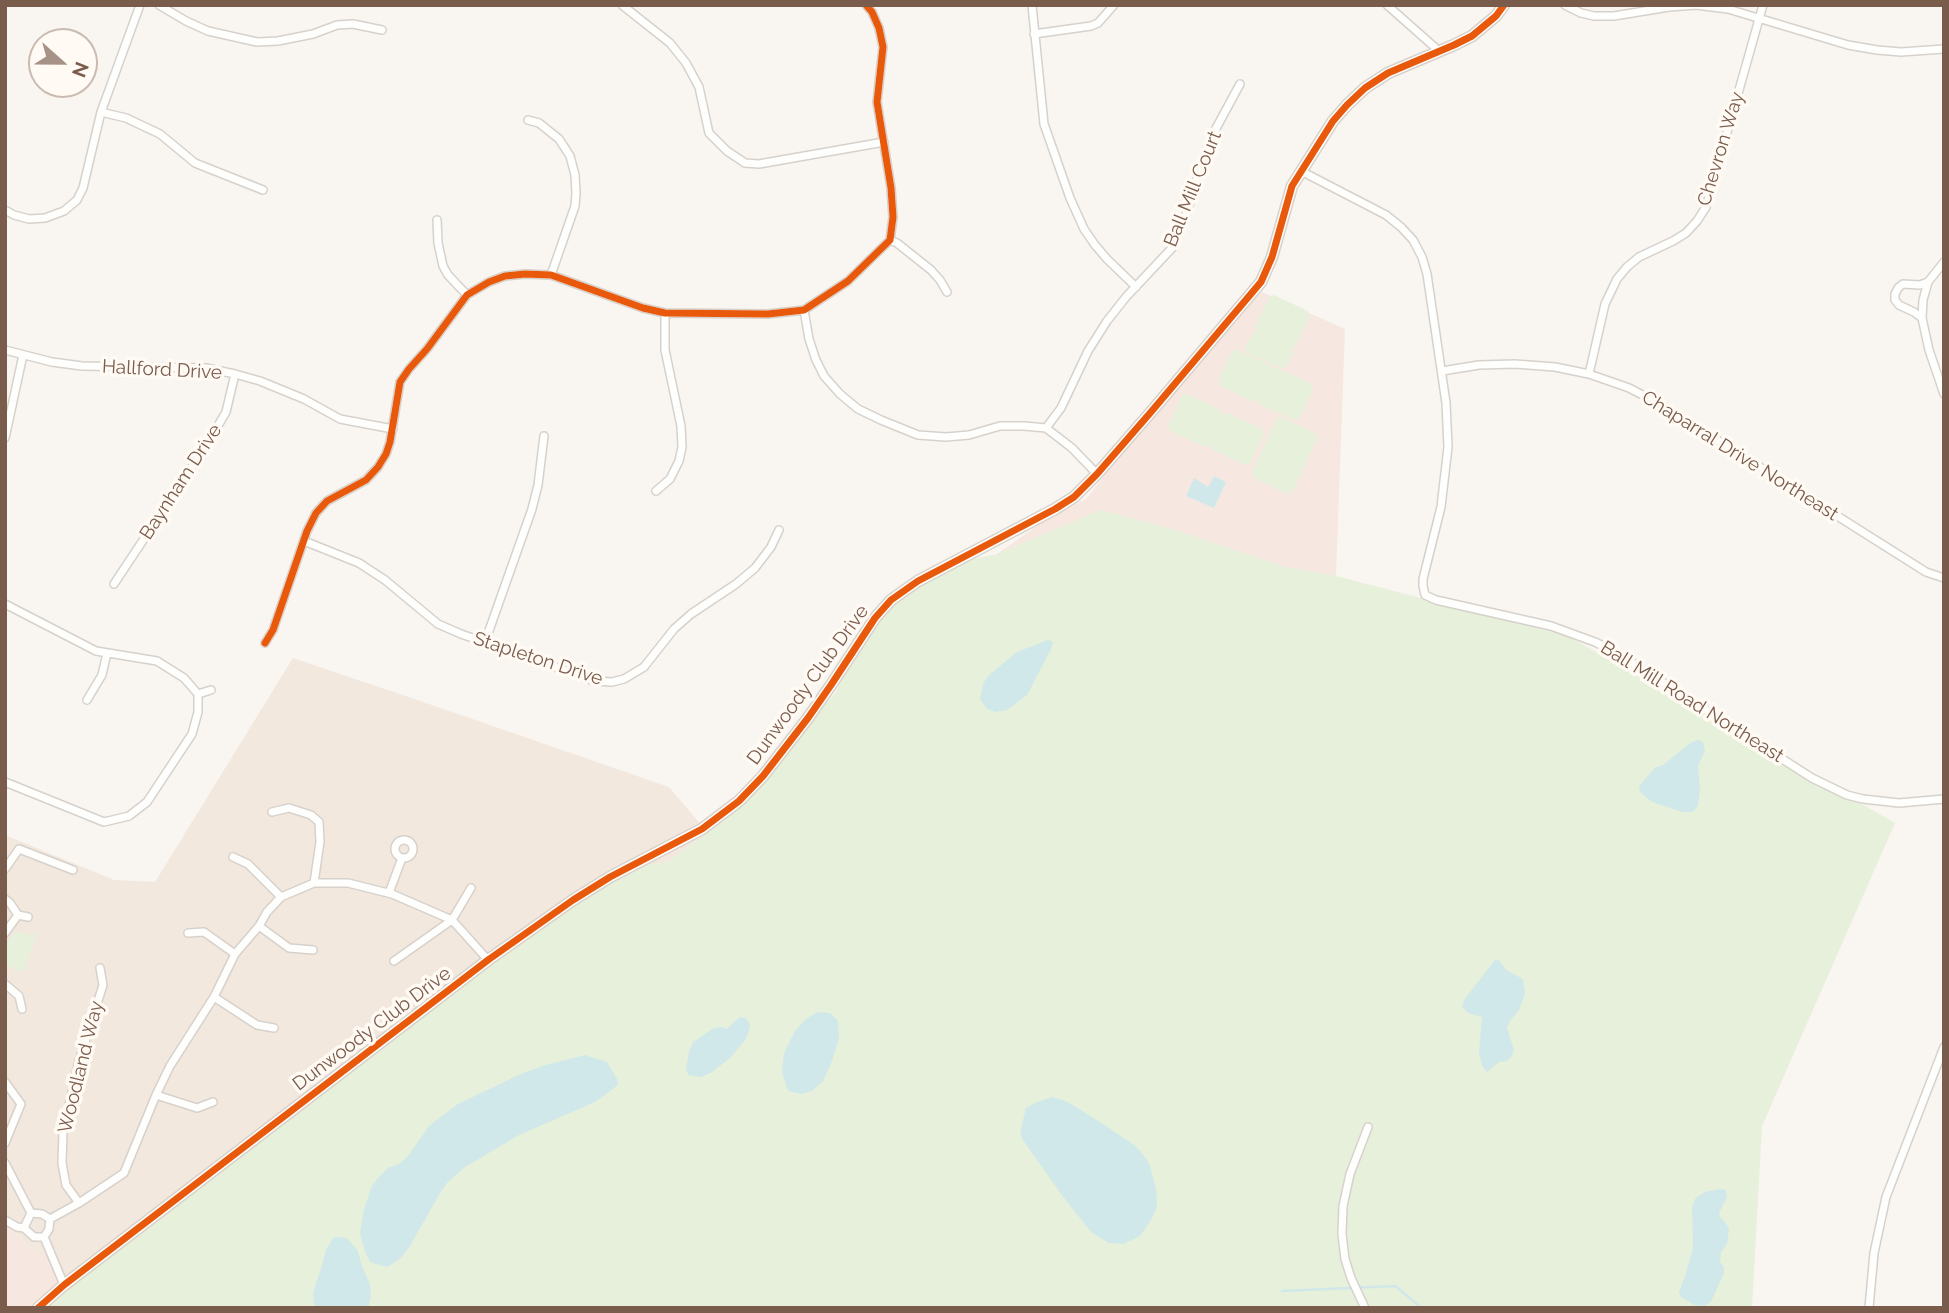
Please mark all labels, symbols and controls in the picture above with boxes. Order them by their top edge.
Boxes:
north arrow [28,28,98,98]
text: N [68,59,94,81]
street label: Chevron Way [1693,89,1749,209]
street label: Ball Mill Court [1159,128,1227,250]
street label: Hallford Drive [101,355,223,385]
street label: Chaparral Drive Northeast [1638,386,1842,526]
street label: Baynham Drive [135,420,227,544]
street label: Dunwoody Club Drive [742,601,874,769]
street label: Stapleton Drive [470,627,606,691]
street label: Ball Mill Road Northeast [1596,636,1788,768]
street label: Dunwoody Club Drive [289,962,455,1096]
street label: Woodland Way [54,998,108,1136]

